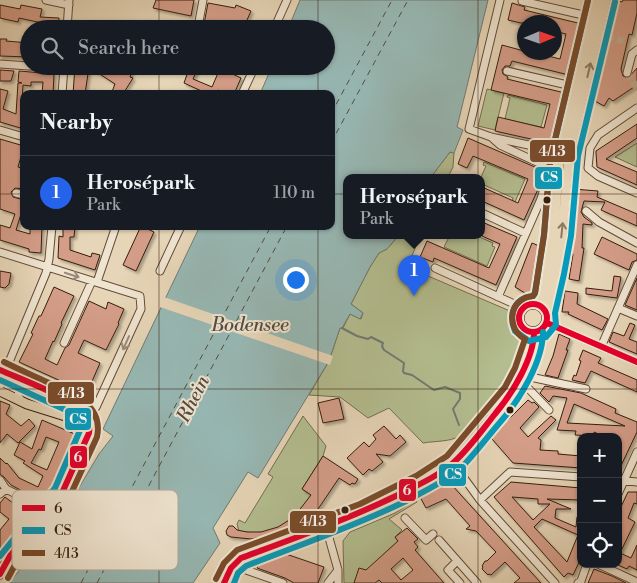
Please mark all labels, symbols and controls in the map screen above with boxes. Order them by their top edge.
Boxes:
north arrow [517,15,562,60]
search box [20,20,335,75]
icon: search [38,34,66,62]
text: Search here [78,36,179,60]
one-way arrow [585,63,594,79]
text: Nearby [40,110,113,136]
line badge: 4/13 [529,139,576,163]
text: 4/13 [538,143,566,161]
line badge: CS [534,166,563,190]
text: CS [540,169,558,187]
text: Herosépark [87,171,195,195]
popup [343,174,485,239]
text: 1 [52,183,60,203]
text: 110 m [273,183,315,203]
text: Herosépark [360,185,468,209]
text: Park [87,195,120,215]
unlabelled marker [542,195,552,205]
text: Park [360,209,393,229]
one-way arrow [557,223,567,239]
pin: 1 [398,255,430,296]
your location [283,267,309,293]
one-way arrow [64,270,80,280]
water label: Bodensee [210,313,289,337]
one-way arrow [120,335,130,350]
water label: Rhein [171,371,215,427]
line badge: 4/13 [47,381,95,405]
text: 4/13 [57,385,85,403]
unlabelled marker [505,405,515,415]
line badge: CS [64,407,92,431]
text: CS [69,411,87,429]
map controls [577,433,622,568]
button: + [577,433,622,478]
line badge: 6 [69,445,88,469]
text: 6 [74,449,83,467]
line badge: CS [438,463,467,487]
text: CS [444,466,462,484]
line badge: 6 [398,478,417,502]
button: − [577,478,622,523]
text: 6 [403,482,412,500]
legend [12,490,178,570]
text: 6 [54,500,63,518]
unlabelled marker [340,505,350,515]
line badge: 4/13 [289,510,337,534]
text: 4/13 [299,513,327,531]
text: CS [54,522,72,540]
button: locate [577,523,622,568]
text: 4/13 [54,545,79,563]

